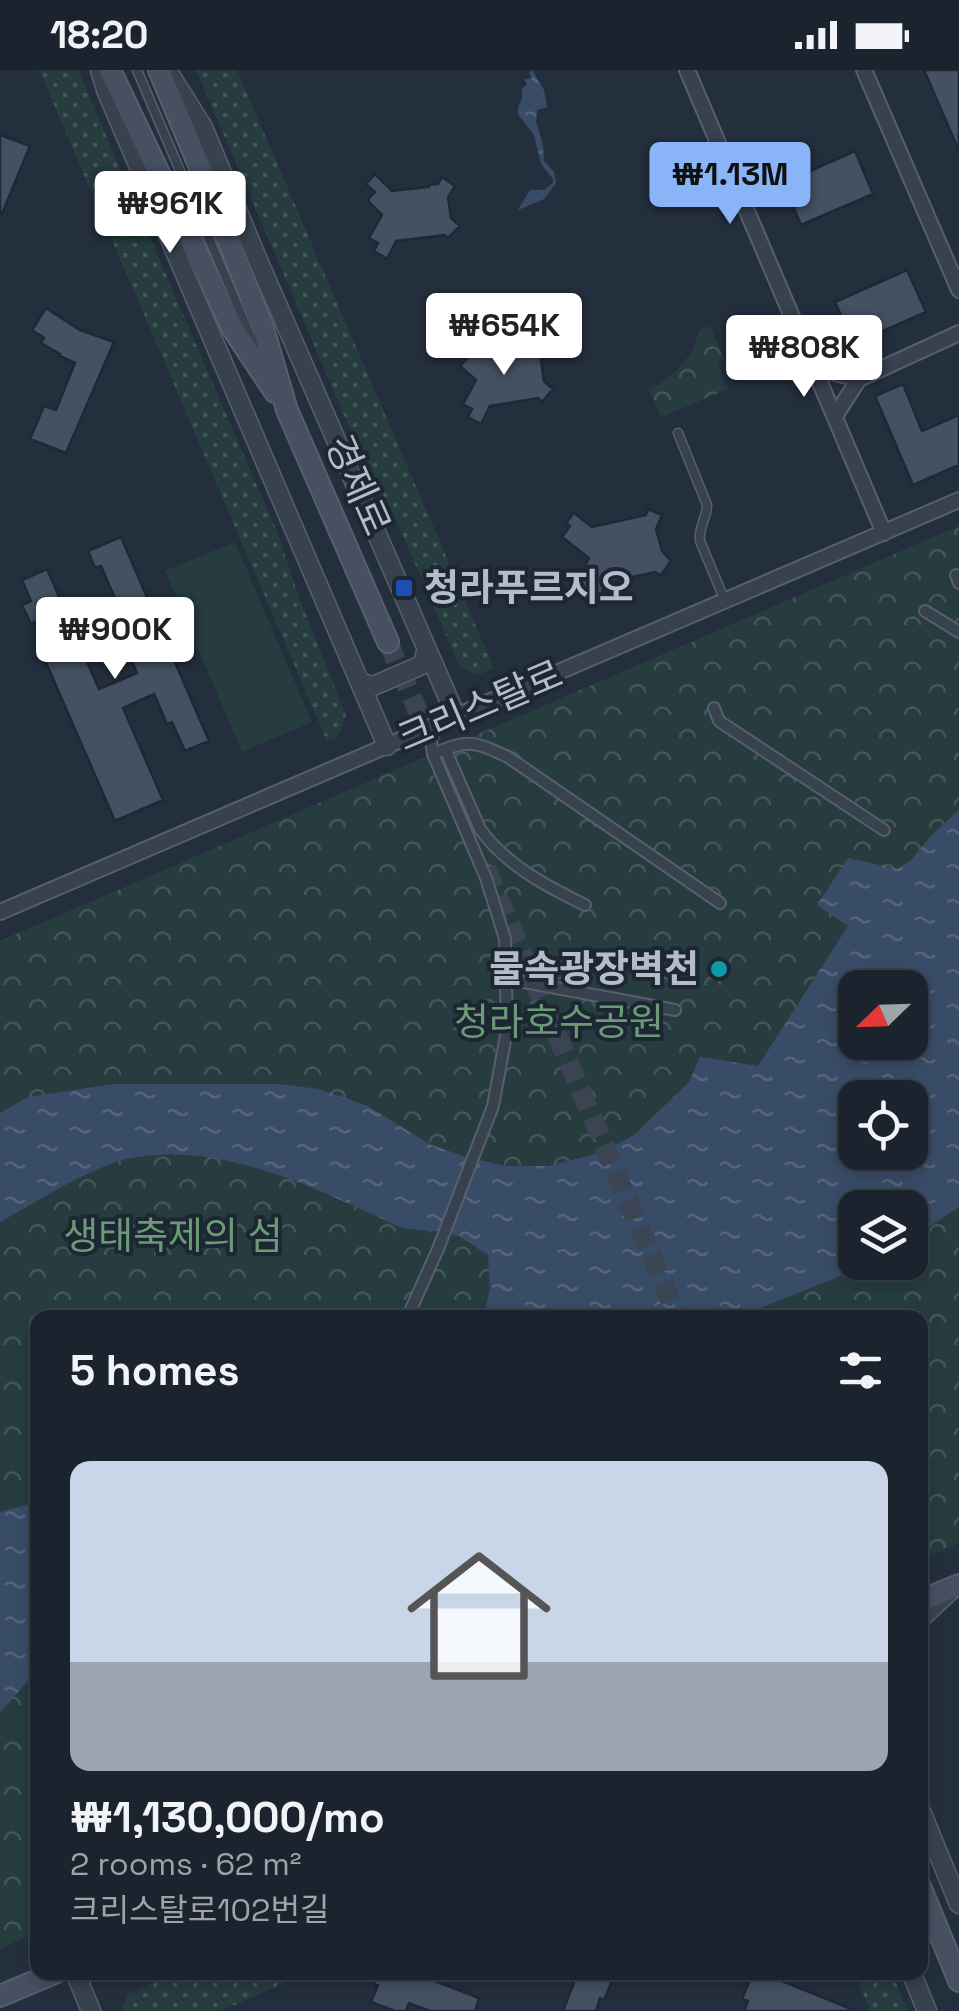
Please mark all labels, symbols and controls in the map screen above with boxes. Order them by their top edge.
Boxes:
text: 18:20 [50,11,149,59]
pin: ₩1.13M [649,142,811,227]
text: ₩1.13M [671,154,789,194]
pin: ₩961K [100,171,240,256]
text: ₩961K [117,183,223,223]
pin: ₩654K [434,293,574,378]
text: ₩654K [448,305,560,345]
pin: ₩808K [734,315,874,400]
text: ₩808K [748,327,860,367]
street label: 경제로 [315,427,401,543]
place label: 청라푸르지오 [424,564,634,612]
marker: 청라푸르지오 [393,577,415,599]
pin: ₩900K [45,597,185,682]
text: ₩900K [58,609,172,649]
street label: 크리스탈로 [390,650,570,762]
place label: 물속광장벽천 [489,945,699,993]
marker: 물속광장벽천 [708,958,730,980]
north arrow [838,970,928,1060]
map controls [838,970,928,1280]
park label: 청라호수공원 [454,998,664,1046]
button: locate [838,1080,928,1170]
button: layers [838,1190,928,1280]
park label: 생태축제의 섬 [63,1212,283,1260]
icon: filters [833,1343,888,1398]
text: 5 homes [70,1344,240,1397]
icon: home [389,1526,569,1706]
text: ₩1,130,000/mo [70,1791,385,1844]
text: 2 rooms · 62 m² [70,1844,302,1884]
text: 크리스탈로102번길 [70,1890,329,1930]

